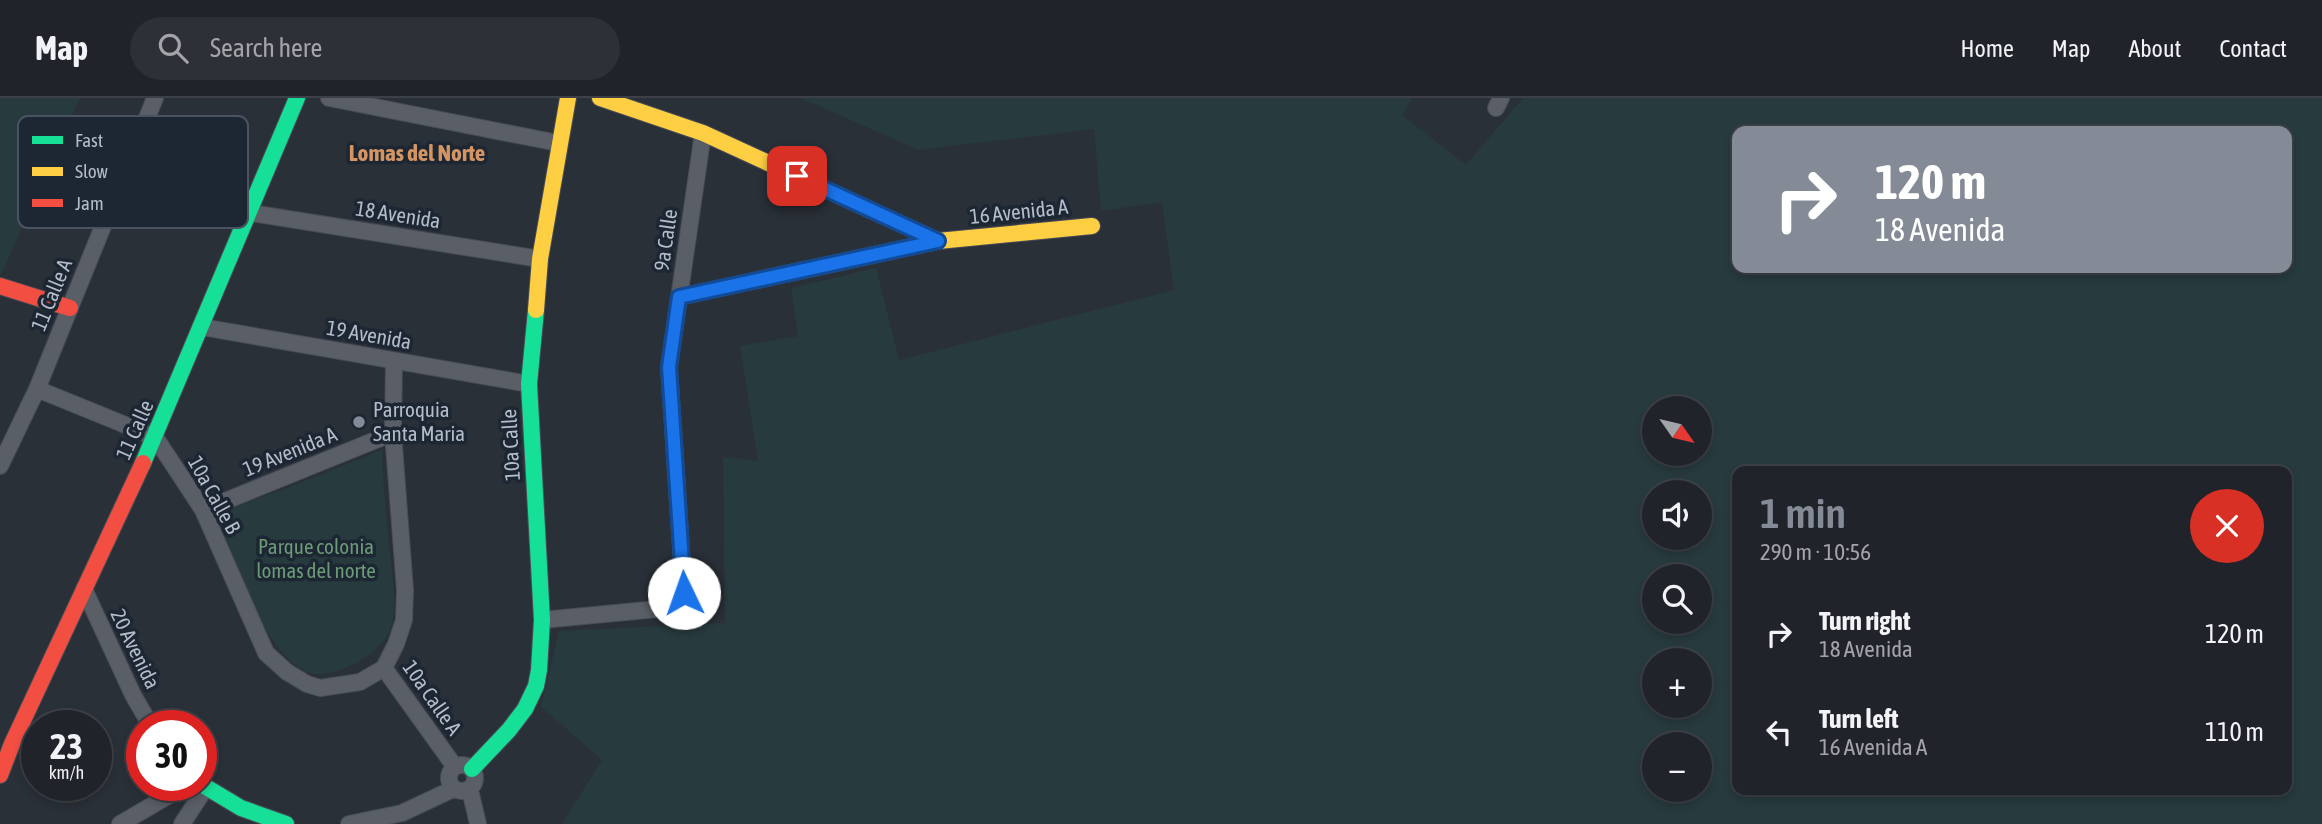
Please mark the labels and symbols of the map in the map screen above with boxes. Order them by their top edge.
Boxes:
legend [18,116,248,228]
text: Fast [75,129,103,151]
district label: Lomas del Norte [349,140,485,166]
pin [767,146,827,206]
text: Slow [75,160,109,182]
text: Jam [75,192,104,214]
street label: 16 Avenida A [969,194,1070,228]
street label: 18 Avenida [354,195,442,233]
street label: 9a Calle [649,207,681,272]
street label: 11 Calle A [26,254,77,334]
street label: 19 Avenida [325,315,413,353]
street label: 11 Calle [110,396,158,463]
north arrow [1642,396,1712,466]
place label: Parroquia Santa Maria [373,397,465,445]
street label: 10a Calle [496,408,524,482]
marker: Parroquia Santa Maria [351,414,367,430]
street label: 19 Avenida A [239,421,341,481]
street label: 10a Calle B [184,452,246,537]
park label: Parque colonia lomas del norte [256,534,376,582]
position arrow [647,556,721,630]
street label: 20 Avenida [106,605,165,692]
street label: 10a Calle A [399,656,467,740]
speed limit sign: 30 [126,710,217,801]

